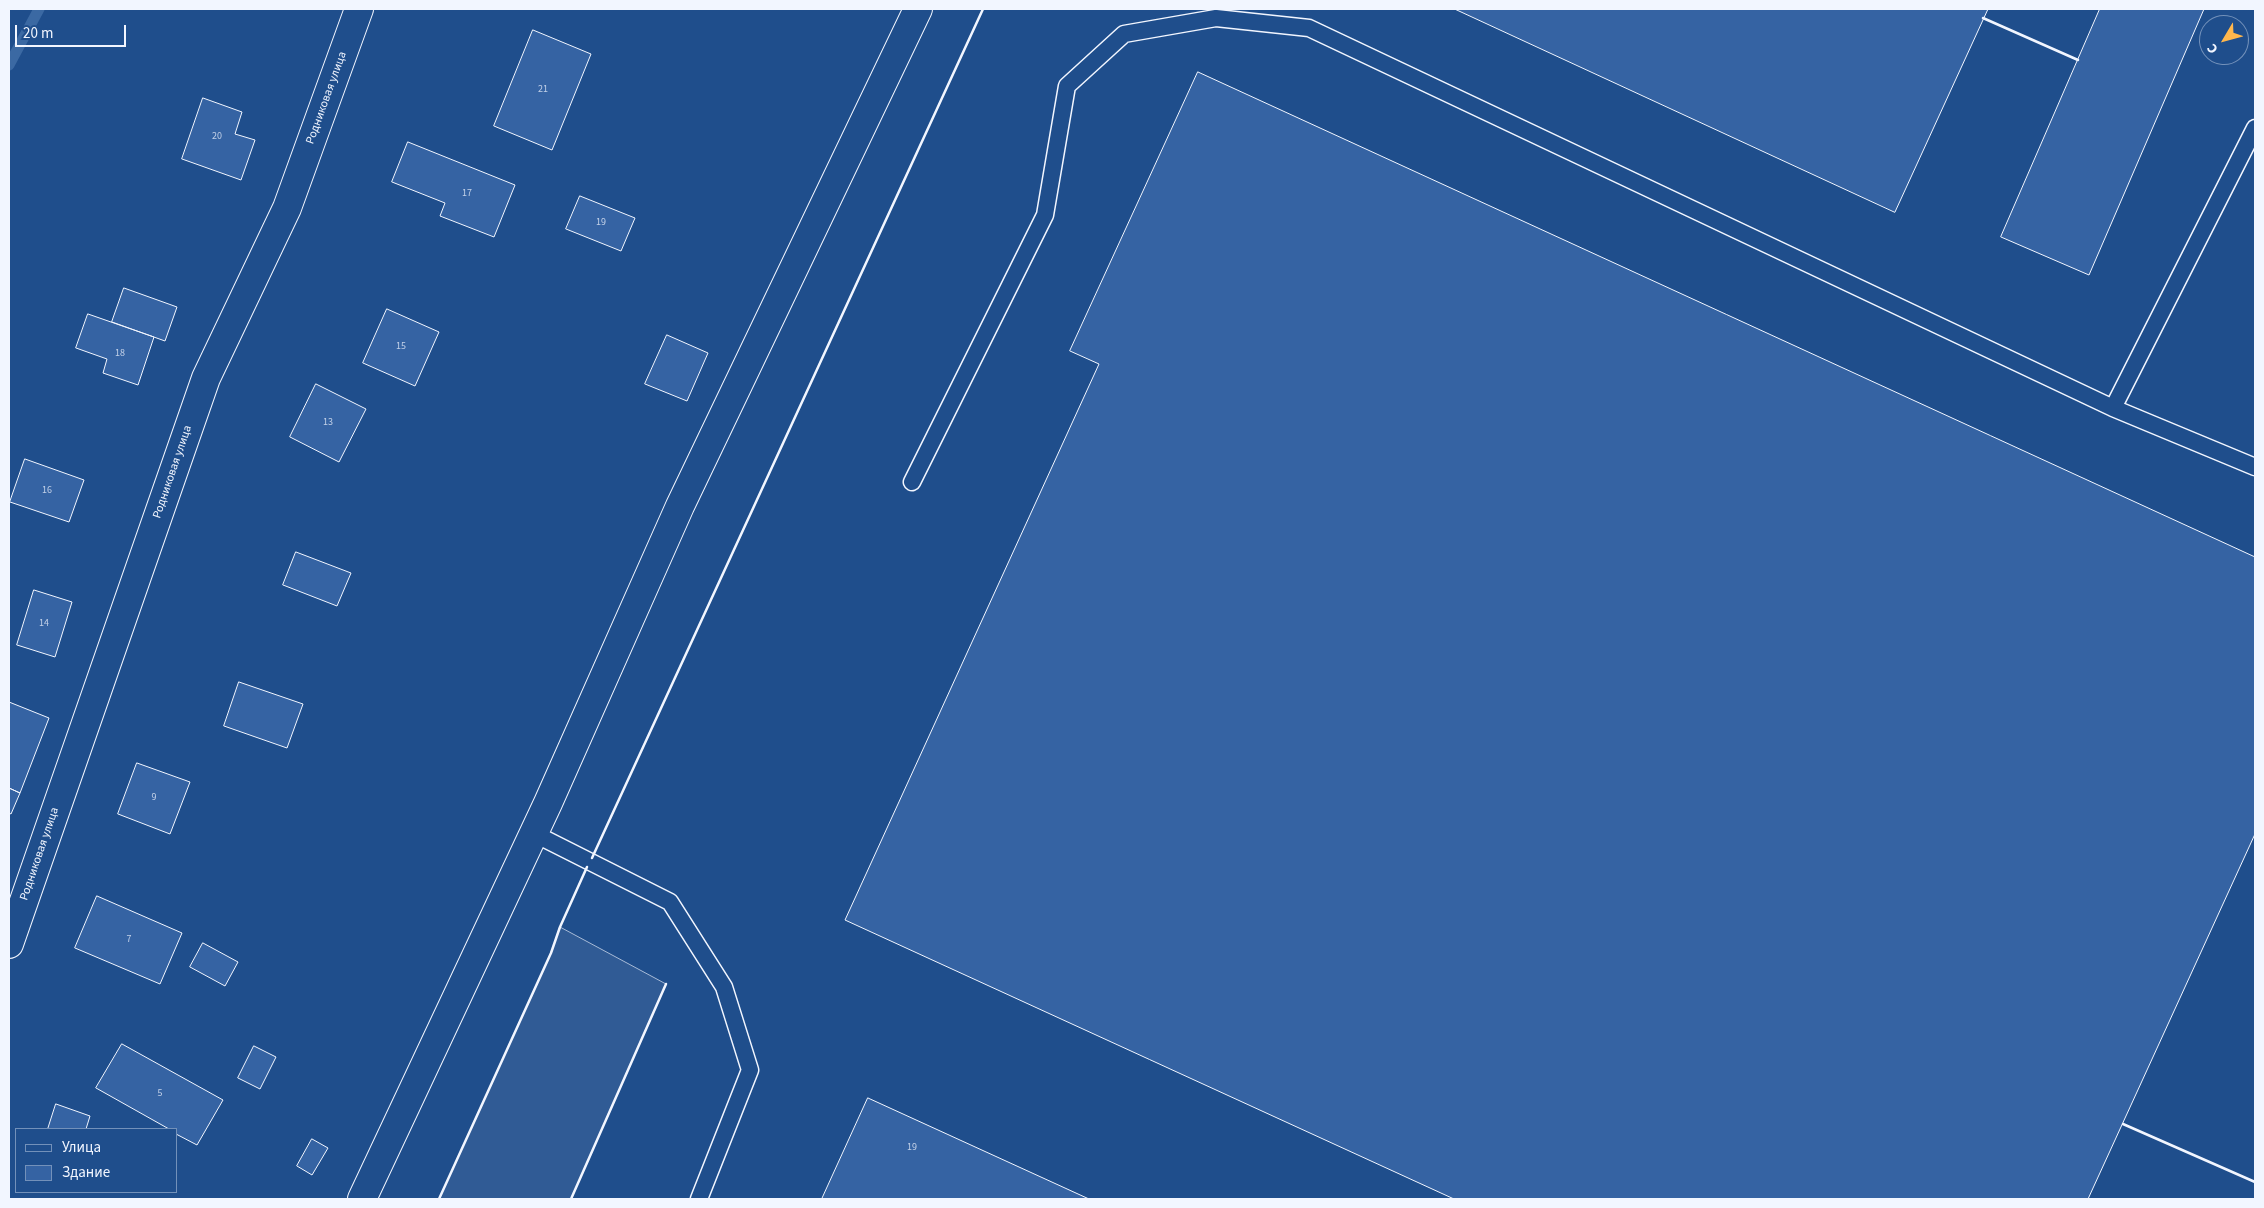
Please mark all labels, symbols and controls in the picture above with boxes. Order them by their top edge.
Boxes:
scale bar [18,15,129,47]
north arrow [2199,15,2249,65]
text: 20 m [23,23,53,44]
text: С [2202,39,2223,58]
street label: Родниковая улица [304,50,350,146]
house number: 21 [538,84,548,96]
house number: 20 [212,131,222,143]
house number: 17 [462,188,472,200]
house number: 19 [596,217,606,229]
house number: 15 [396,341,406,353]
house number: 18 [115,348,125,360]
house number: 13 [323,417,333,429]
street label: Родниковая улица [150,424,196,520]
house number: 16 [42,485,52,497]
house number: 14 [39,618,49,630]
house number: 9 [152,792,156,804]
street label: Родниковая улица [17,806,63,902]
house number: 7 [127,934,131,946]
house number: 5 [158,1088,162,1100]
legend [15,1128,178,1193]
text: Улица [62,1137,101,1158]
house number: 19 [907,1142,917,1154]
text: Здание [62,1162,110,1183]

